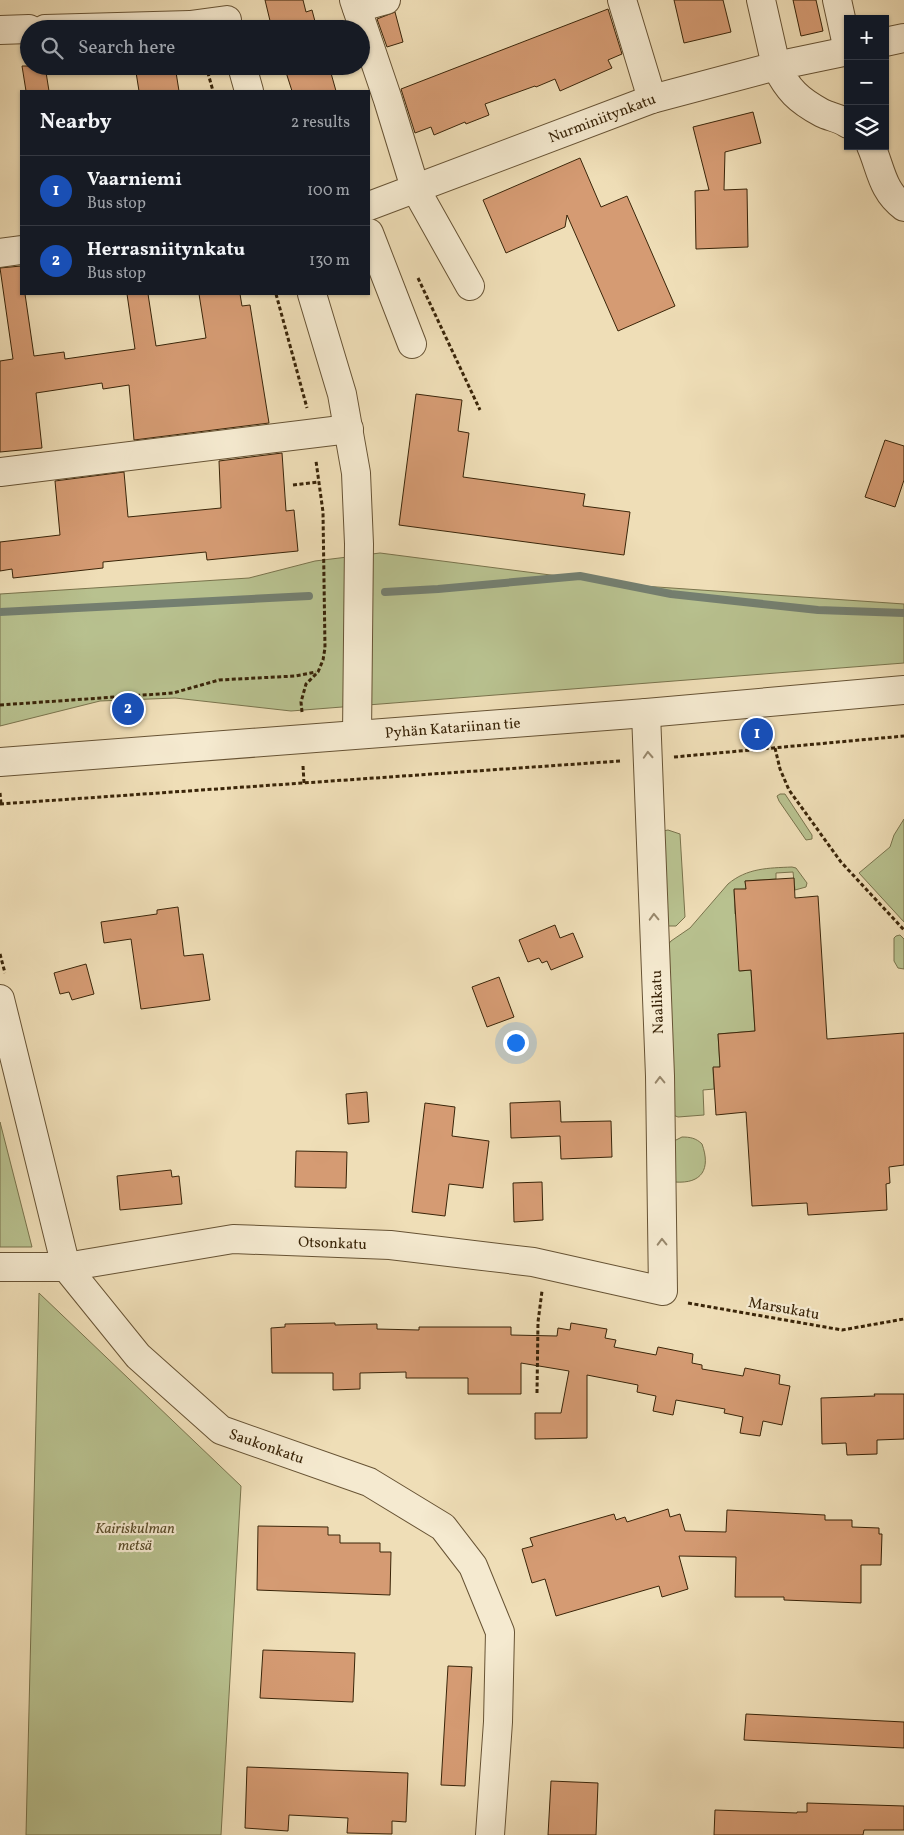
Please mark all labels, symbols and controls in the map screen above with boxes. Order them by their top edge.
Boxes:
map controls [844,15,889,150]
button: + [844,15,889,60]
search box [20,20,370,75]
icon: search [38,34,66,62]
text: Search here [78,35,175,61]
button: − [844,60,889,105]
street label: Nurminiitynkatu [546,89,659,149]
button: layers [844,105,889,150]
text: Nearby [40,108,111,137]
text: 2 results [291,112,350,134]
text: Vaarniemi [87,167,182,193]
text: 1 [53,180,59,202]
text: 100 m [307,180,350,202]
text: Bus stop [87,193,146,215]
text: Herrasniitynkatu [87,237,245,263]
text: 2 [52,250,60,272]
text: 130 m [309,250,350,272]
text: Bus stop [87,263,146,285]
pin: 2 [112,690,144,728]
street label: Pyhän Katariinan tie [384,714,521,745]
pin: 1 [741,715,773,753]
one-way arrow [642,751,653,759]
one-way arrow [648,913,659,921]
street label: Naalikatu [647,969,670,1034]
your location [503,1030,529,1056]
one-way arrow [655,1076,665,1084]
street label: Otsonkatu [298,1232,367,1256]
one-way arrow [657,1238,667,1246]
street label: Marsukatu [747,1293,821,1326]
street label: Saukonkatu [226,1425,307,1470]
park label: Kairiskulman metsä [95,1519,175,1557]

